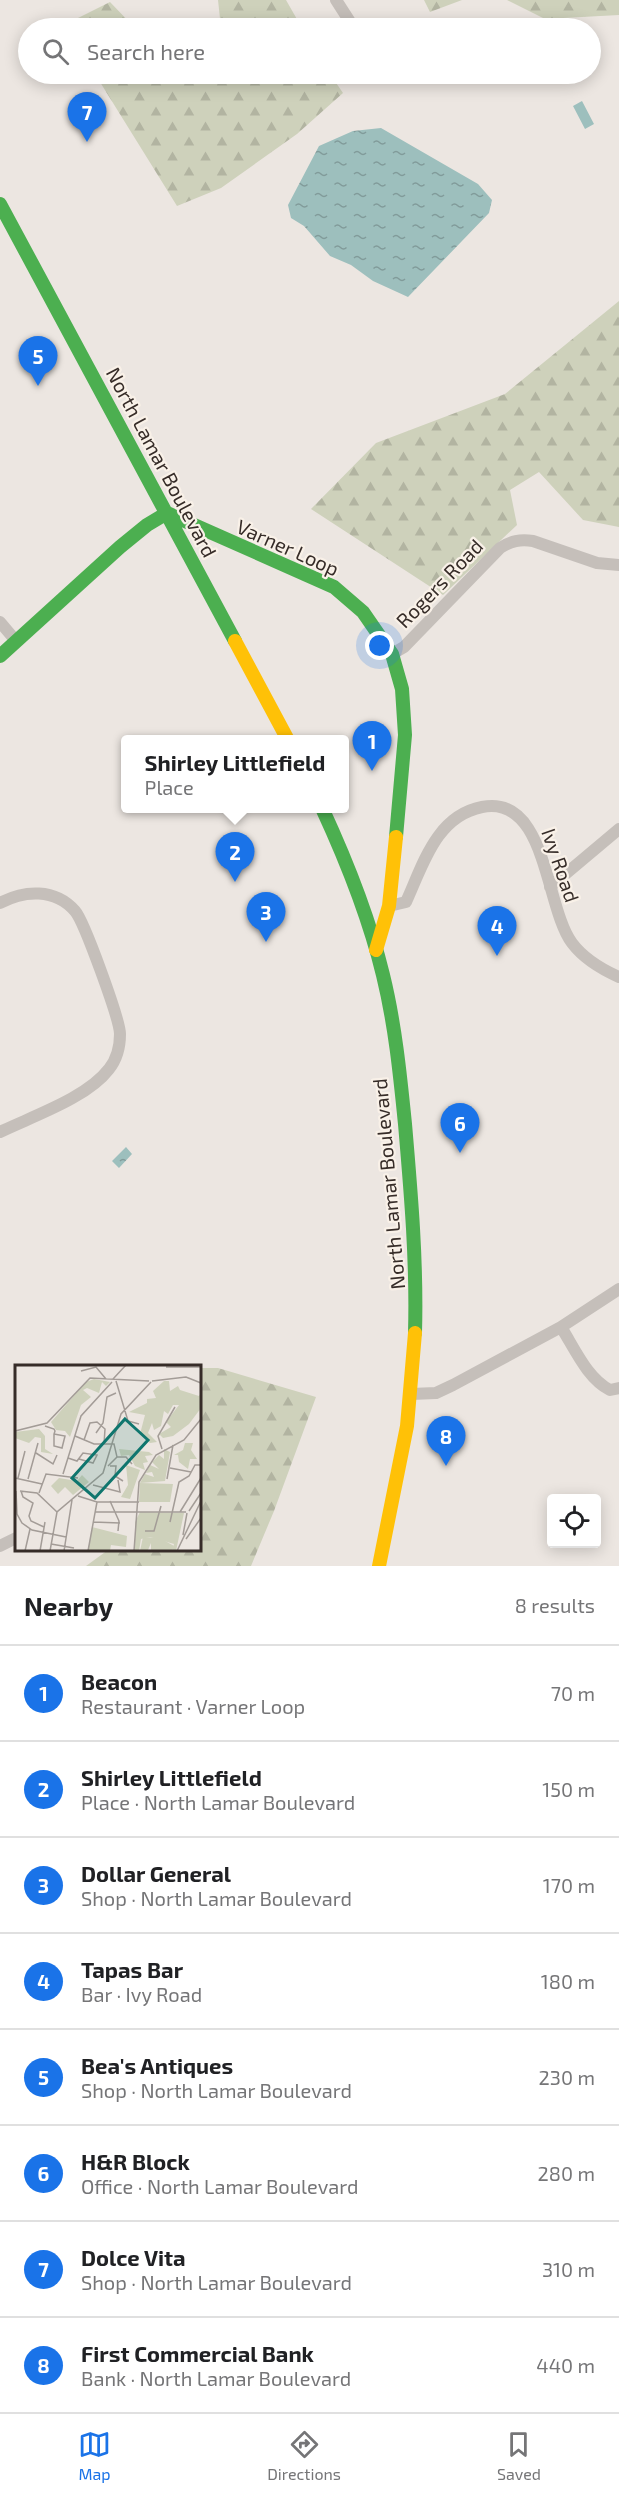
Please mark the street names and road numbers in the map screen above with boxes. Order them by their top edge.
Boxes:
street label: North Lamar Boulevard [102,363,222,561]
street label: Varner Loop [233,514,343,580]
street label: Rogers Road [391,534,487,632]
street label: Ivy Road [537,825,585,905]
street label: North Lamar Boulevard [367,1078,409,1290]

